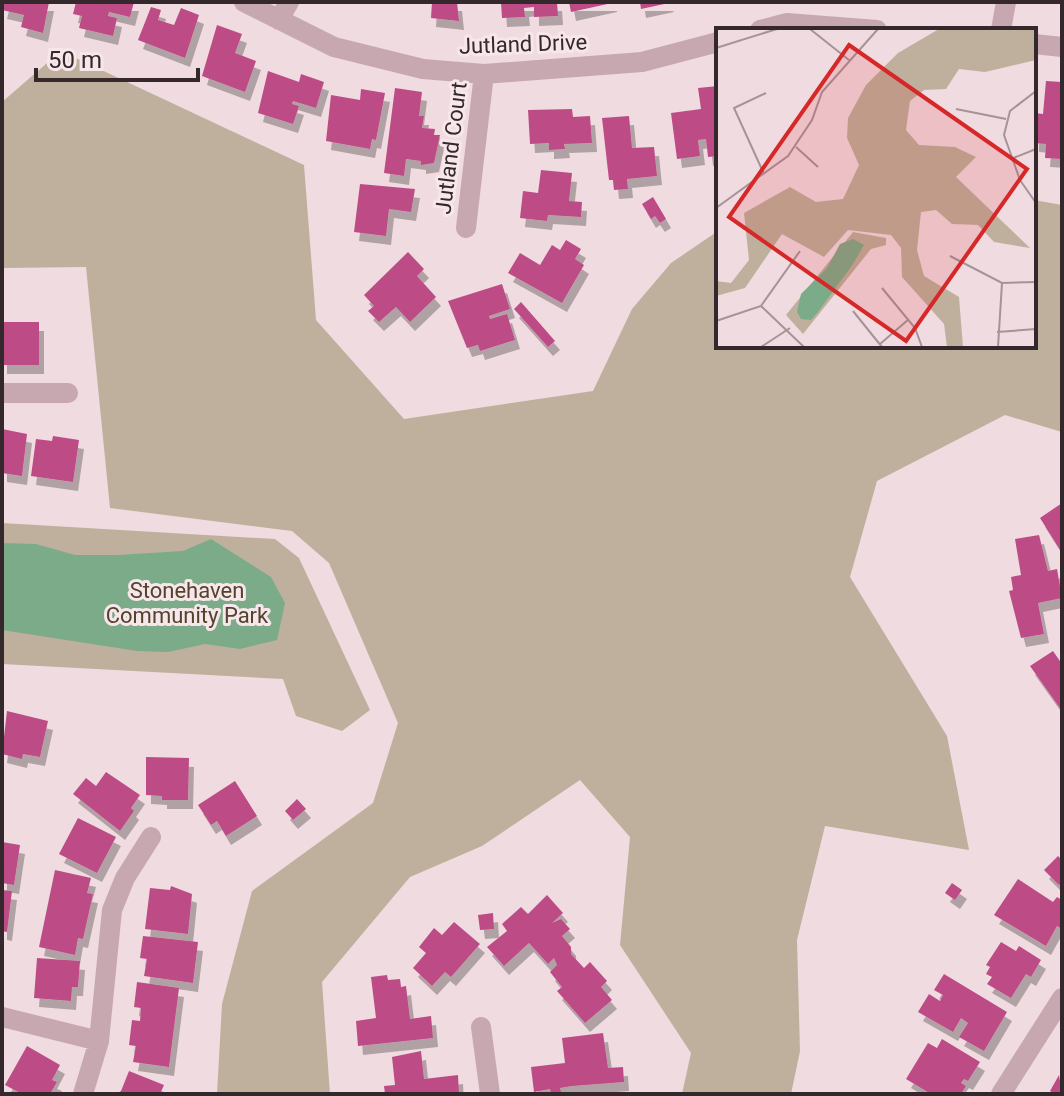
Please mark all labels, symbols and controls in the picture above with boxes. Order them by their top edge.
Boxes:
inset map [716,28,1036,348]
street label: Jutland Drive [458,29,588,59]
scale bar [36,32,198,82]
text: 50 m [48,46,102,74]
street label: Jutland Court [430,80,472,216]
park label: Stonehaven Community Park [106,578,269,628]

